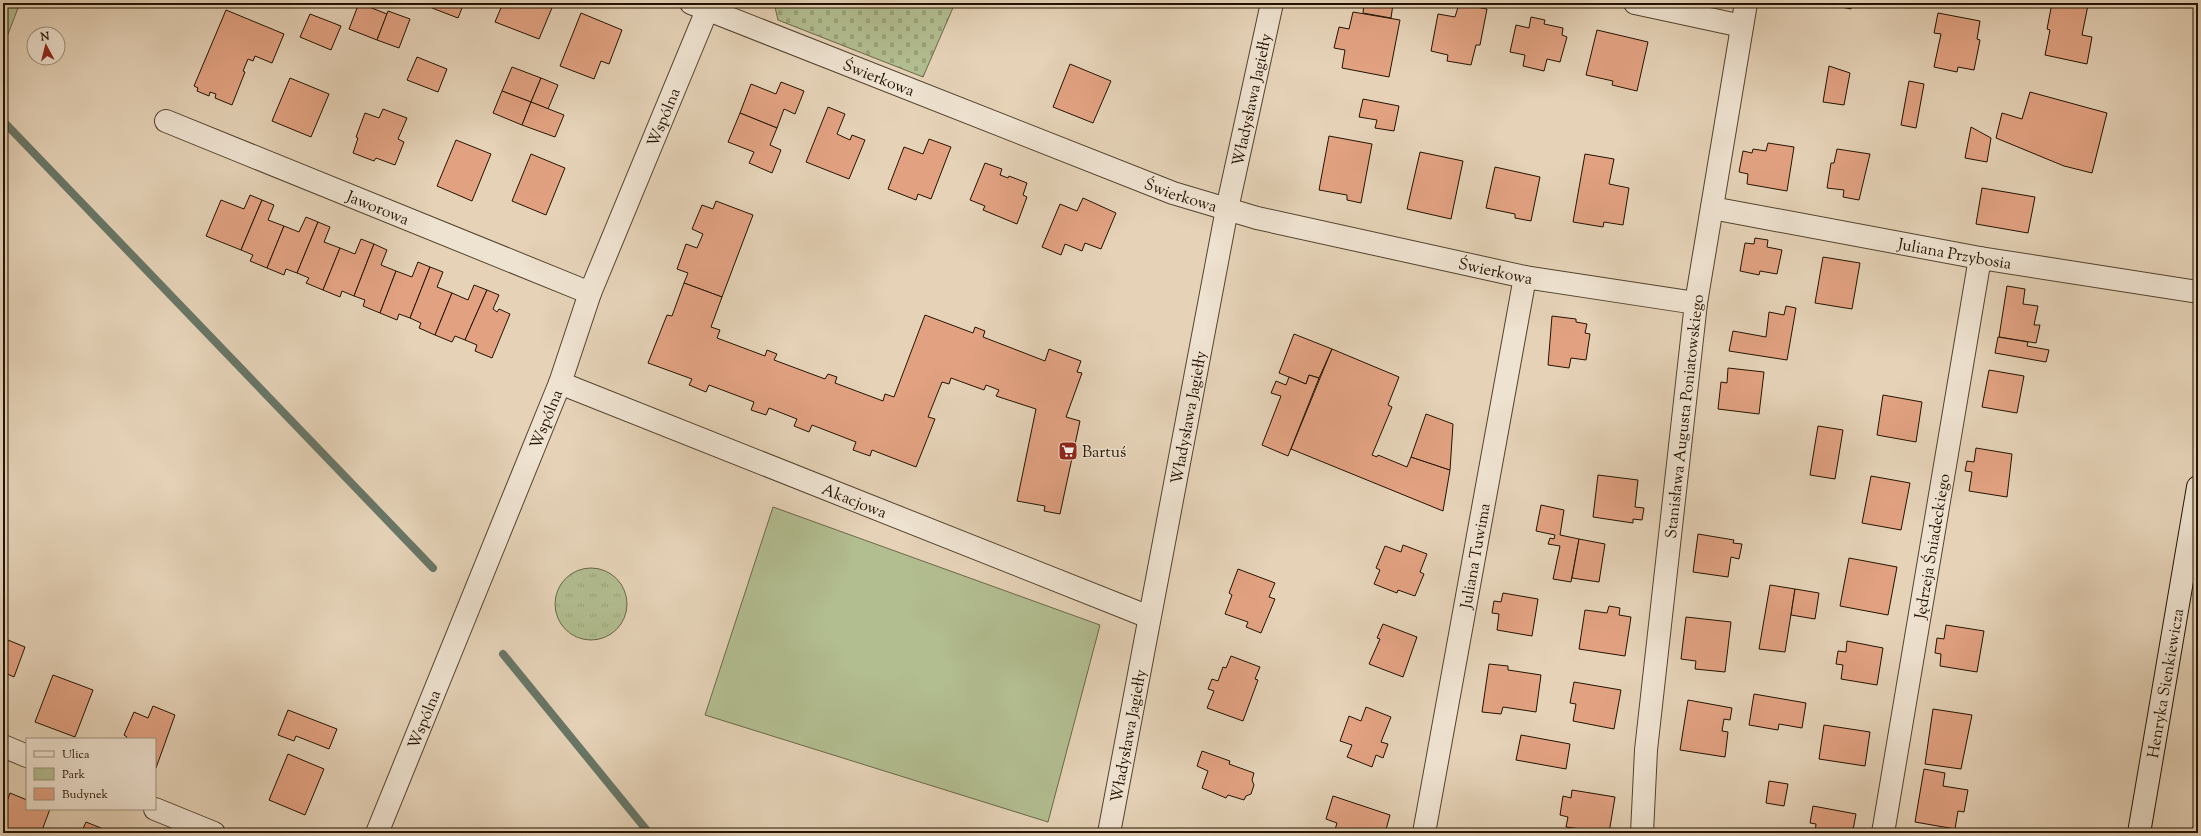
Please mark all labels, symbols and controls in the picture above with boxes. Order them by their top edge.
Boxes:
north arrow [26,26,66,66]
text: N [39,29,50,46]
street label: Władysława Jagiełły [1228,32,1279,169]
street label: Świerkowa [839,54,918,104]
street label: Wspólna [643,84,688,151]
street label: Świerkowa [1140,173,1220,220]
street label: Jaworowa [342,186,413,233]
street label: Juliana Przybosia [1895,234,2013,277]
street label: Świerkowa [1456,253,1534,292]
street label: Stanisława Augusta Poniatowskiego [1661,292,1711,540]
street label: Władysława Jagiełły [1166,349,1214,486]
street label: Wspólna [525,386,570,453]
supermarket icon: Bartuś [1057,440,1079,462]
place label: Bartuś [1082,442,1126,465]
street label: Jędrzeja Śniadeckiego [1910,472,1957,622]
street label: Akacjowa [818,479,890,526]
street label: Juliana Tuwima [1456,501,1498,612]
street label: Henryka Sienkiewicza [2143,606,2191,760]
street label: Władysława Jagiełły [1106,667,1154,805]
street label: Wspólna [403,686,448,753]
legend [26,738,156,810]
text: Ulica [62,746,90,764]
text: Park [62,766,85,784]
text: Budynek [62,786,109,804]

